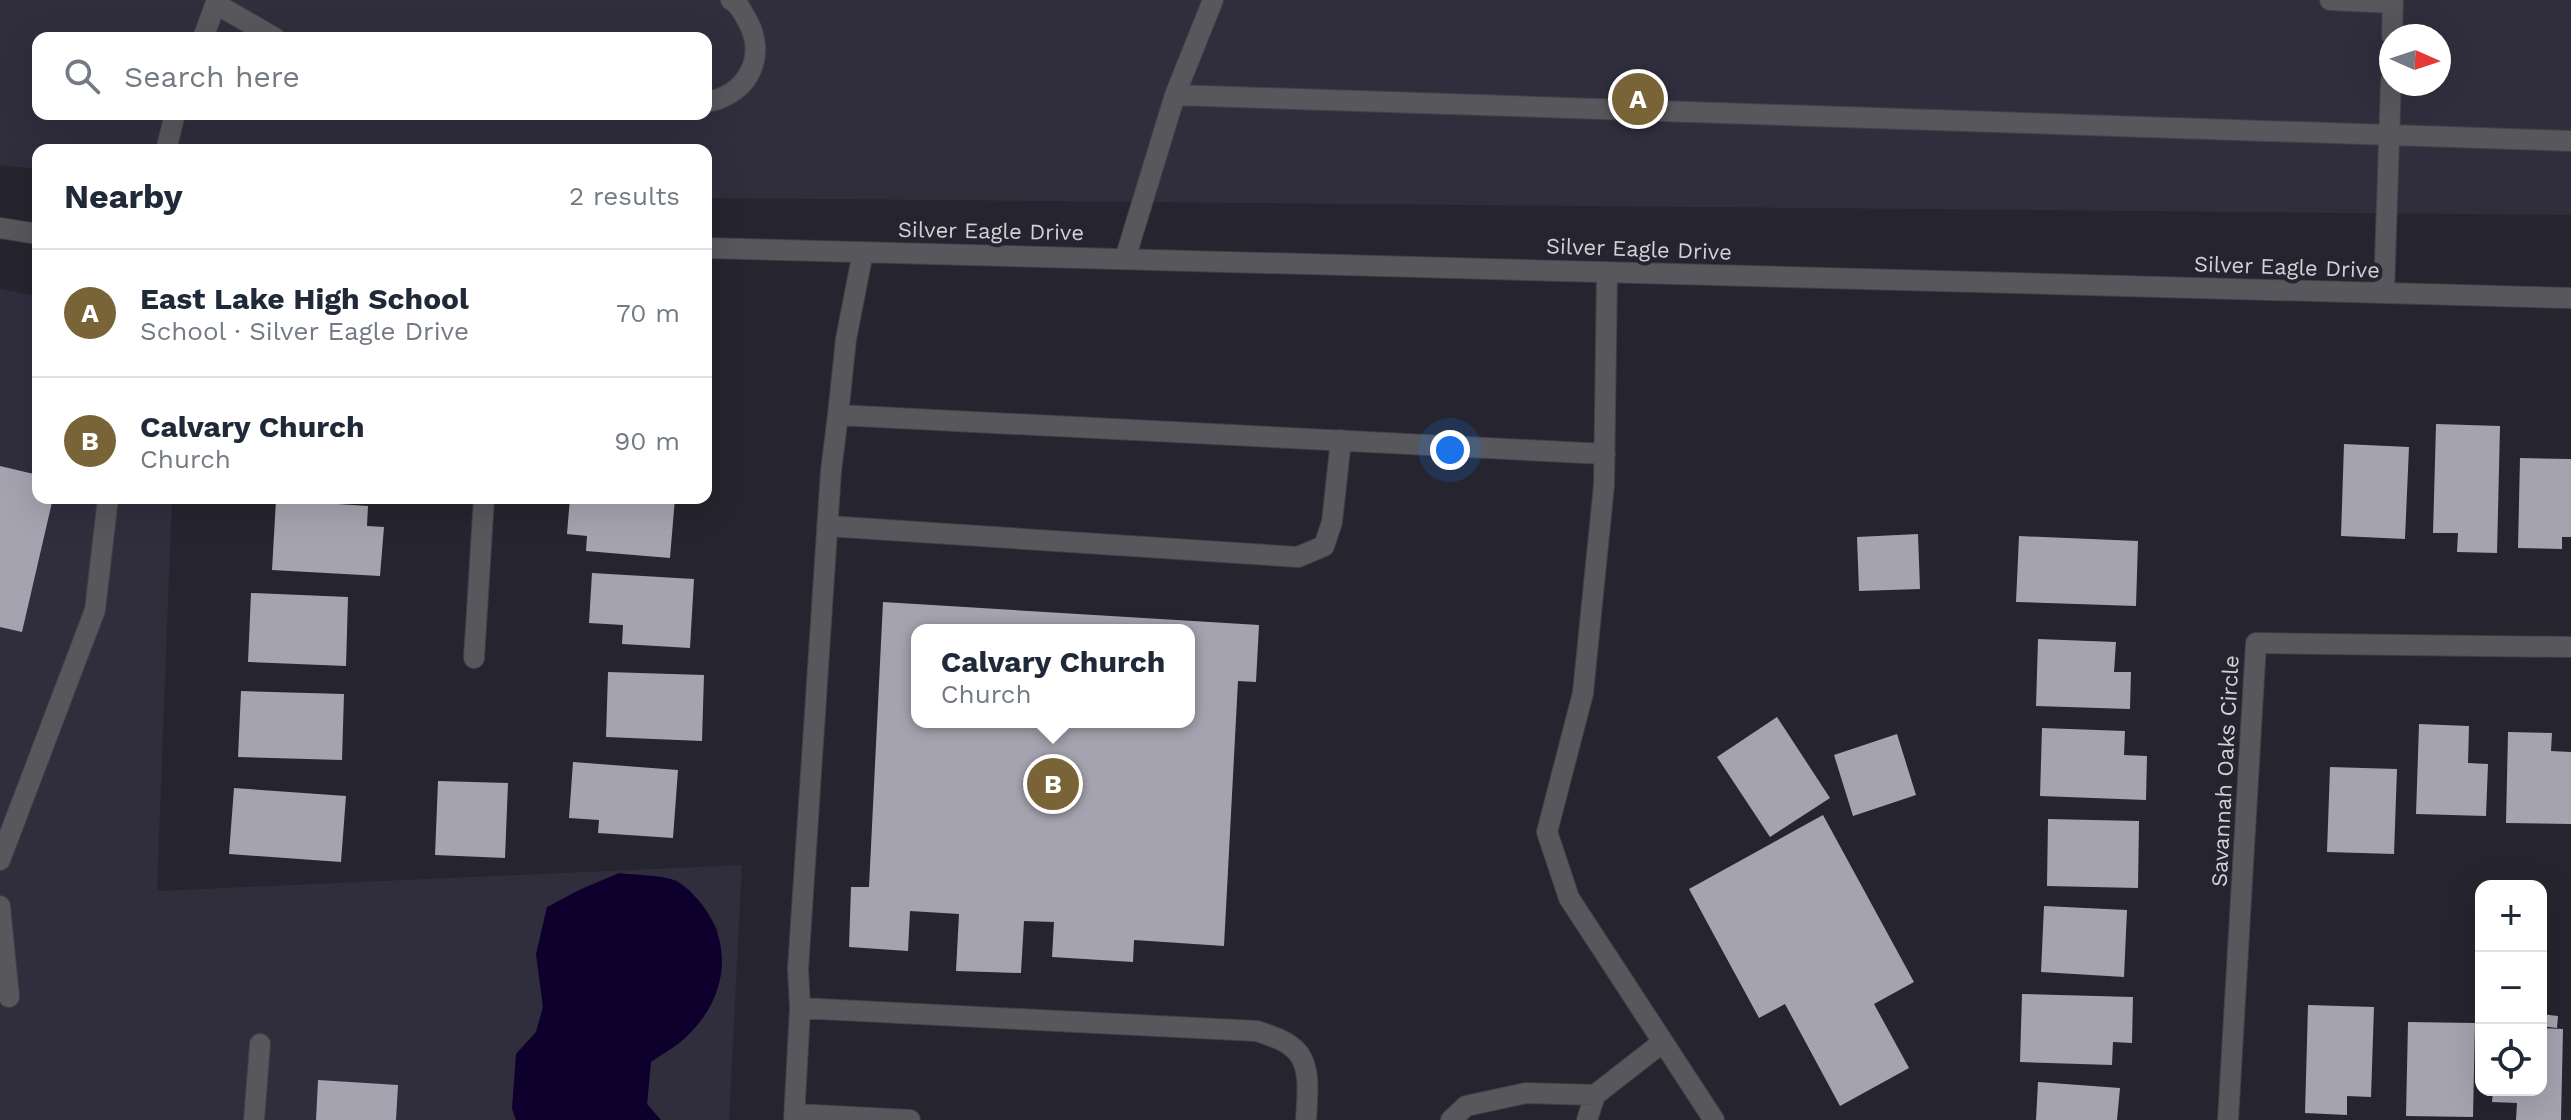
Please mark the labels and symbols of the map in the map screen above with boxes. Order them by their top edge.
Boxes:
north arrow [2379,24,2451,96]
pin: A [1612,69,1664,129]
street label: Silver Eagle Drive [898,217,1084,245]
street label: Silver Eagle Drive [1546,233,1732,265]
street label: Silver Eagle Drive [2194,251,2380,283]
your location [1430,430,1470,470]
street label: Savannah Oaks Circle [2206,655,2244,887]
pin: B [1027,754,1079,814]

